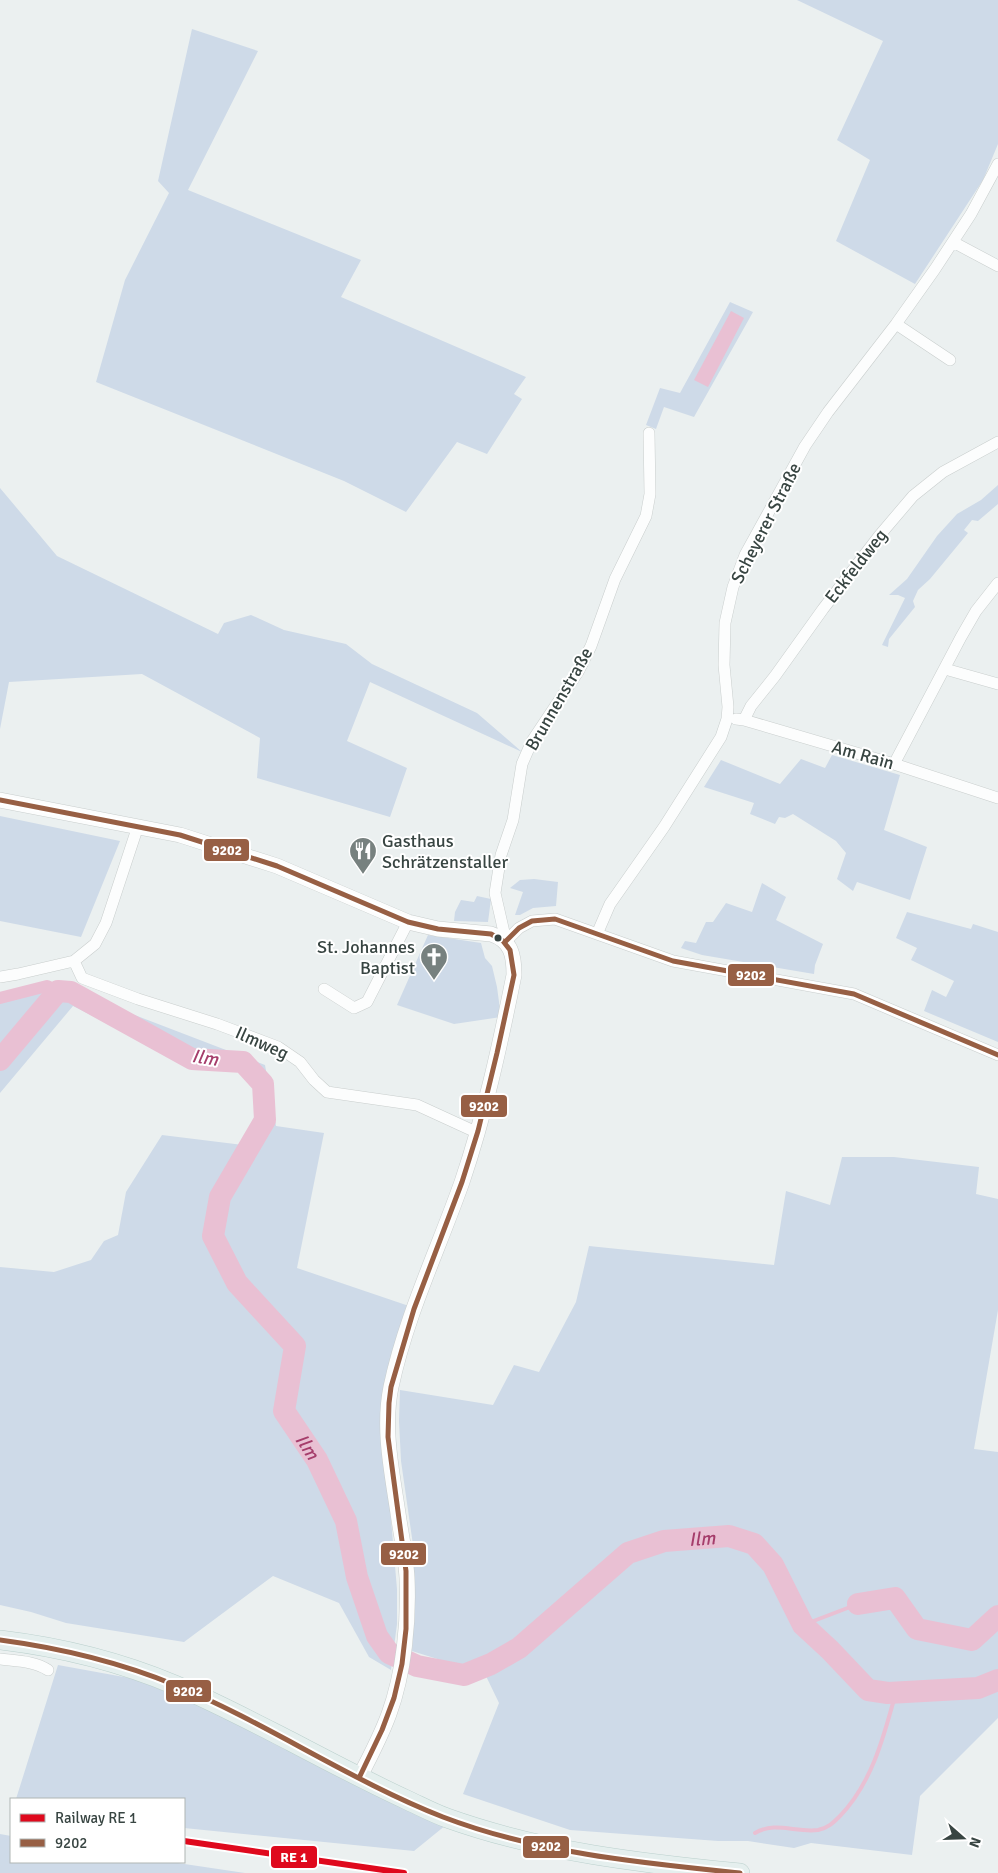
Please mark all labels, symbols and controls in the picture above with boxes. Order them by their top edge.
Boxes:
street label: Scheyerer Straße [726,459,806,587]
street label: Eckfeldweg [820,524,892,608]
street label: Brunnenstraße [521,643,597,755]
street label: Am Rain [829,736,897,774]
place label: Gasthaus Schrätzenstaller [382,830,508,873]
restaurant icon: Gasthaus Schrätzenstaller [348,836,378,875]
line badge: 9202 [203,838,250,862]
text: 9202 [212,842,242,859]
unlabelled marker [493,933,503,943]
place label: St. Johannes Baptist [317,936,415,979]
church icon: St. Johannes Baptist [419,942,449,981]
line badge: 9202 [727,963,775,987]
text: 9202 [736,967,766,984]
street label: Ilmweg [232,1022,292,1064]
water label: Ilm [190,1044,221,1072]
line badge: 9202 [460,1094,508,1118]
text: 9202 [469,1098,499,1115]
water label: Ilm [290,1429,325,1465]
water label: Ilm [688,1526,717,1552]
line badge: 9202 [380,1542,427,1566]
text: 9202 [389,1546,419,1563]
line badge: 9202 [165,1679,212,1703]
text: 9202 [173,1683,203,1700]
legend [10,1798,185,1863]
text: Railway RE 1 [55,1809,137,1827]
north arrow [938,1813,988,1863]
text: 9202 [55,1834,87,1852]
line badge: 9202 [522,1835,570,1859]
text: N [965,1835,984,1850]
text: 9202 [531,1838,561,1855]
line badge: RE 1 [270,1845,318,1869]
text: RE 1 [280,1849,308,1866]

